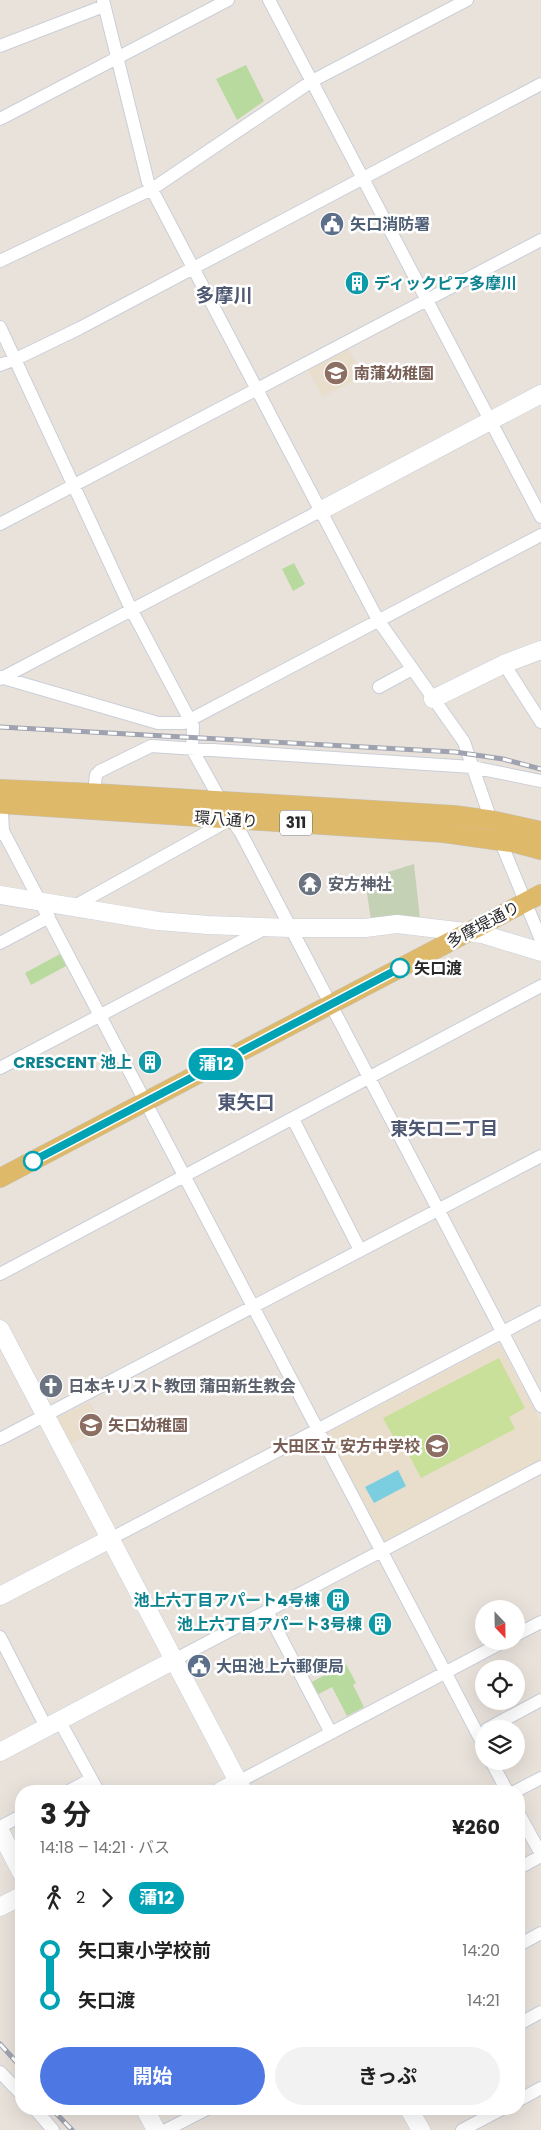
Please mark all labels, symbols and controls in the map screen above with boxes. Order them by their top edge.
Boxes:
public building icon: 矢口消防署 [319,211,345,237]
place label: 矢口消防署 [350,213,430,236]
building icon: ディックピア多摩川 [344,270,370,296]
place label: ディックピア多摩川 [374,272,517,295]
district label: 多摩川 [195,282,253,309]
school or university icon: 南蒲幼稚園 [323,360,349,386]
place label: 南蒲幼稚園 [354,362,434,385]
street label: 環八通り [193,806,259,833]
road number: 311 [280,810,312,836]
temple icon: 安方神社 [297,871,323,897]
place label: 安方神社 [328,873,392,896]
street label: 多摩堤通り [443,896,524,953]
place label: 矢口渡 [414,957,462,980]
marker: 矢口渡 [390,958,410,978]
line badge: 蒲12 [187,1048,245,1080]
building icon: CRESCENT 池上 [137,1049,163,1075]
place label: CRESCENT 池上 [13,1051,132,1074]
text: 蒲12 [198,1051,234,1076]
district label: 東矢口 [217,1089,275,1116]
district label: 東矢口二丁目 [390,1116,498,1141]
unlabelled marker [23,1151,43,1171]
church icon: 日本キリスト教団 蒲田新生教会 [38,1373,64,1399]
place label: 日本キリスト教団 蒲田新生教会 [68,1375,295,1398]
school or university icon: 矢口幼稚園 [78,1412,104,1438]
place label: 矢口幼稚園 [108,1414,188,1437]
school or university icon: 大田区立 安方中学校 [424,1433,450,1459]
place label: 大田区立 安方中学校 [273,1435,420,1458]
building icon: 池上六丁目アパート4号棟 [325,1587,351,1613]
place label: 池上六丁目アパート4号棟 [133,1589,320,1612]
north arrow [475,1600,525,1650]
map controls [475,1600,525,1770]
building icon: 池上六丁目アパート3号棟 [367,1611,393,1637]
place label: 池上六丁目アパート3号棟 [177,1613,362,1636]
public building icon: 大田池上六郵便局 [186,1653,212,1679]
place label: 大田池上六郵便局 [216,1655,344,1678]
button: locate [475,1660,525,1710]
button: layers [475,1720,525,1770]
text: 3 分 [40,1795,91,1834]
text: ¥260 [452,1814,500,1841]
text: 14:18 – 14:21 · バス [40,1836,170,1859]
icon: walk [40,1884,68,1912]
icon: forward [93,1884,121,1912]
text: 蒲12 [139,1885,174,1910]
text: 2 [76,1886,85,1909]
text: 矢口東小学校前 [78,1937,211,1964]
text: 14:20 [462,1939,500,1962]
text: 矢口渡 [78,1987,135,2014]
text: 14:21 [467,1989,500,2012]
button: 開始 [40,2047,265,2105]
button: きっぷ [275,2047,500,2105]

